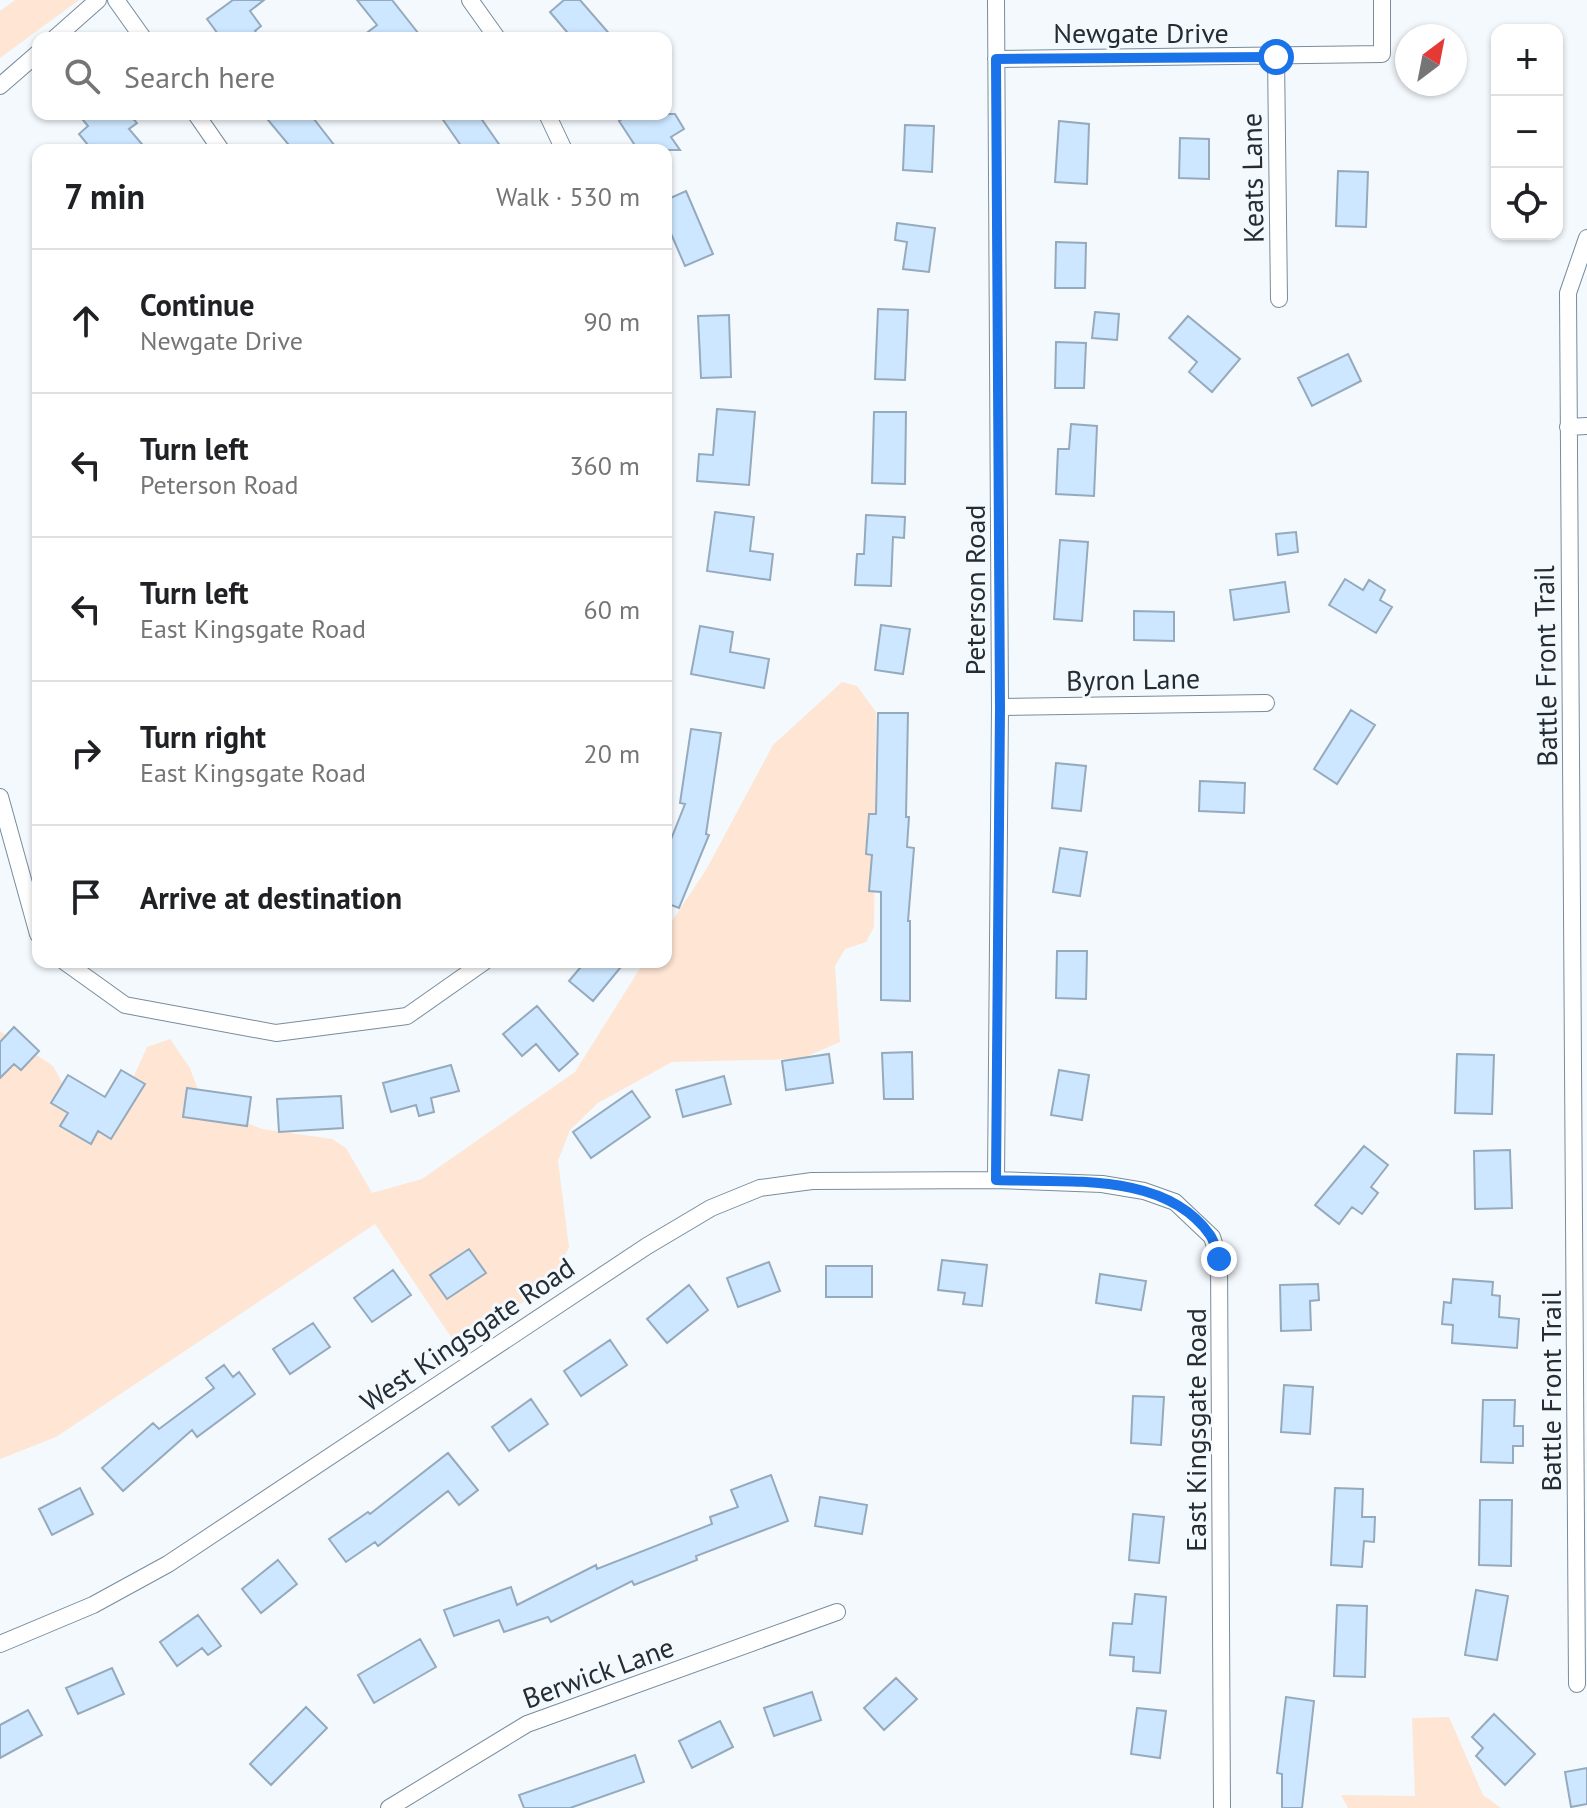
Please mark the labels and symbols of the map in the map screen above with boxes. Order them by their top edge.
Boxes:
street label: Newgate Drive [1053,14,1229,51]
north arrow [1395,24,1467,96]
route start [1258,39,1294,75]
street label: Keats Lane [1232,113,1272,243]
street label: Peterson Road [956,505,993,675]
street label: Battle Front Trail [1525,565,1565,767]
street label: Byron Lane [1066,659,1200,699]
route end [1201,1241,1237,1277]
street label: West Kingsgate Road [353,1249,581,1419]
street label: Battle Front Trail [1532,1290,1569,1492]
street label: East Kingsgate Road [1177,1308,1214,1552]
street label: Berwick Lane [517,1628,679,1716]

